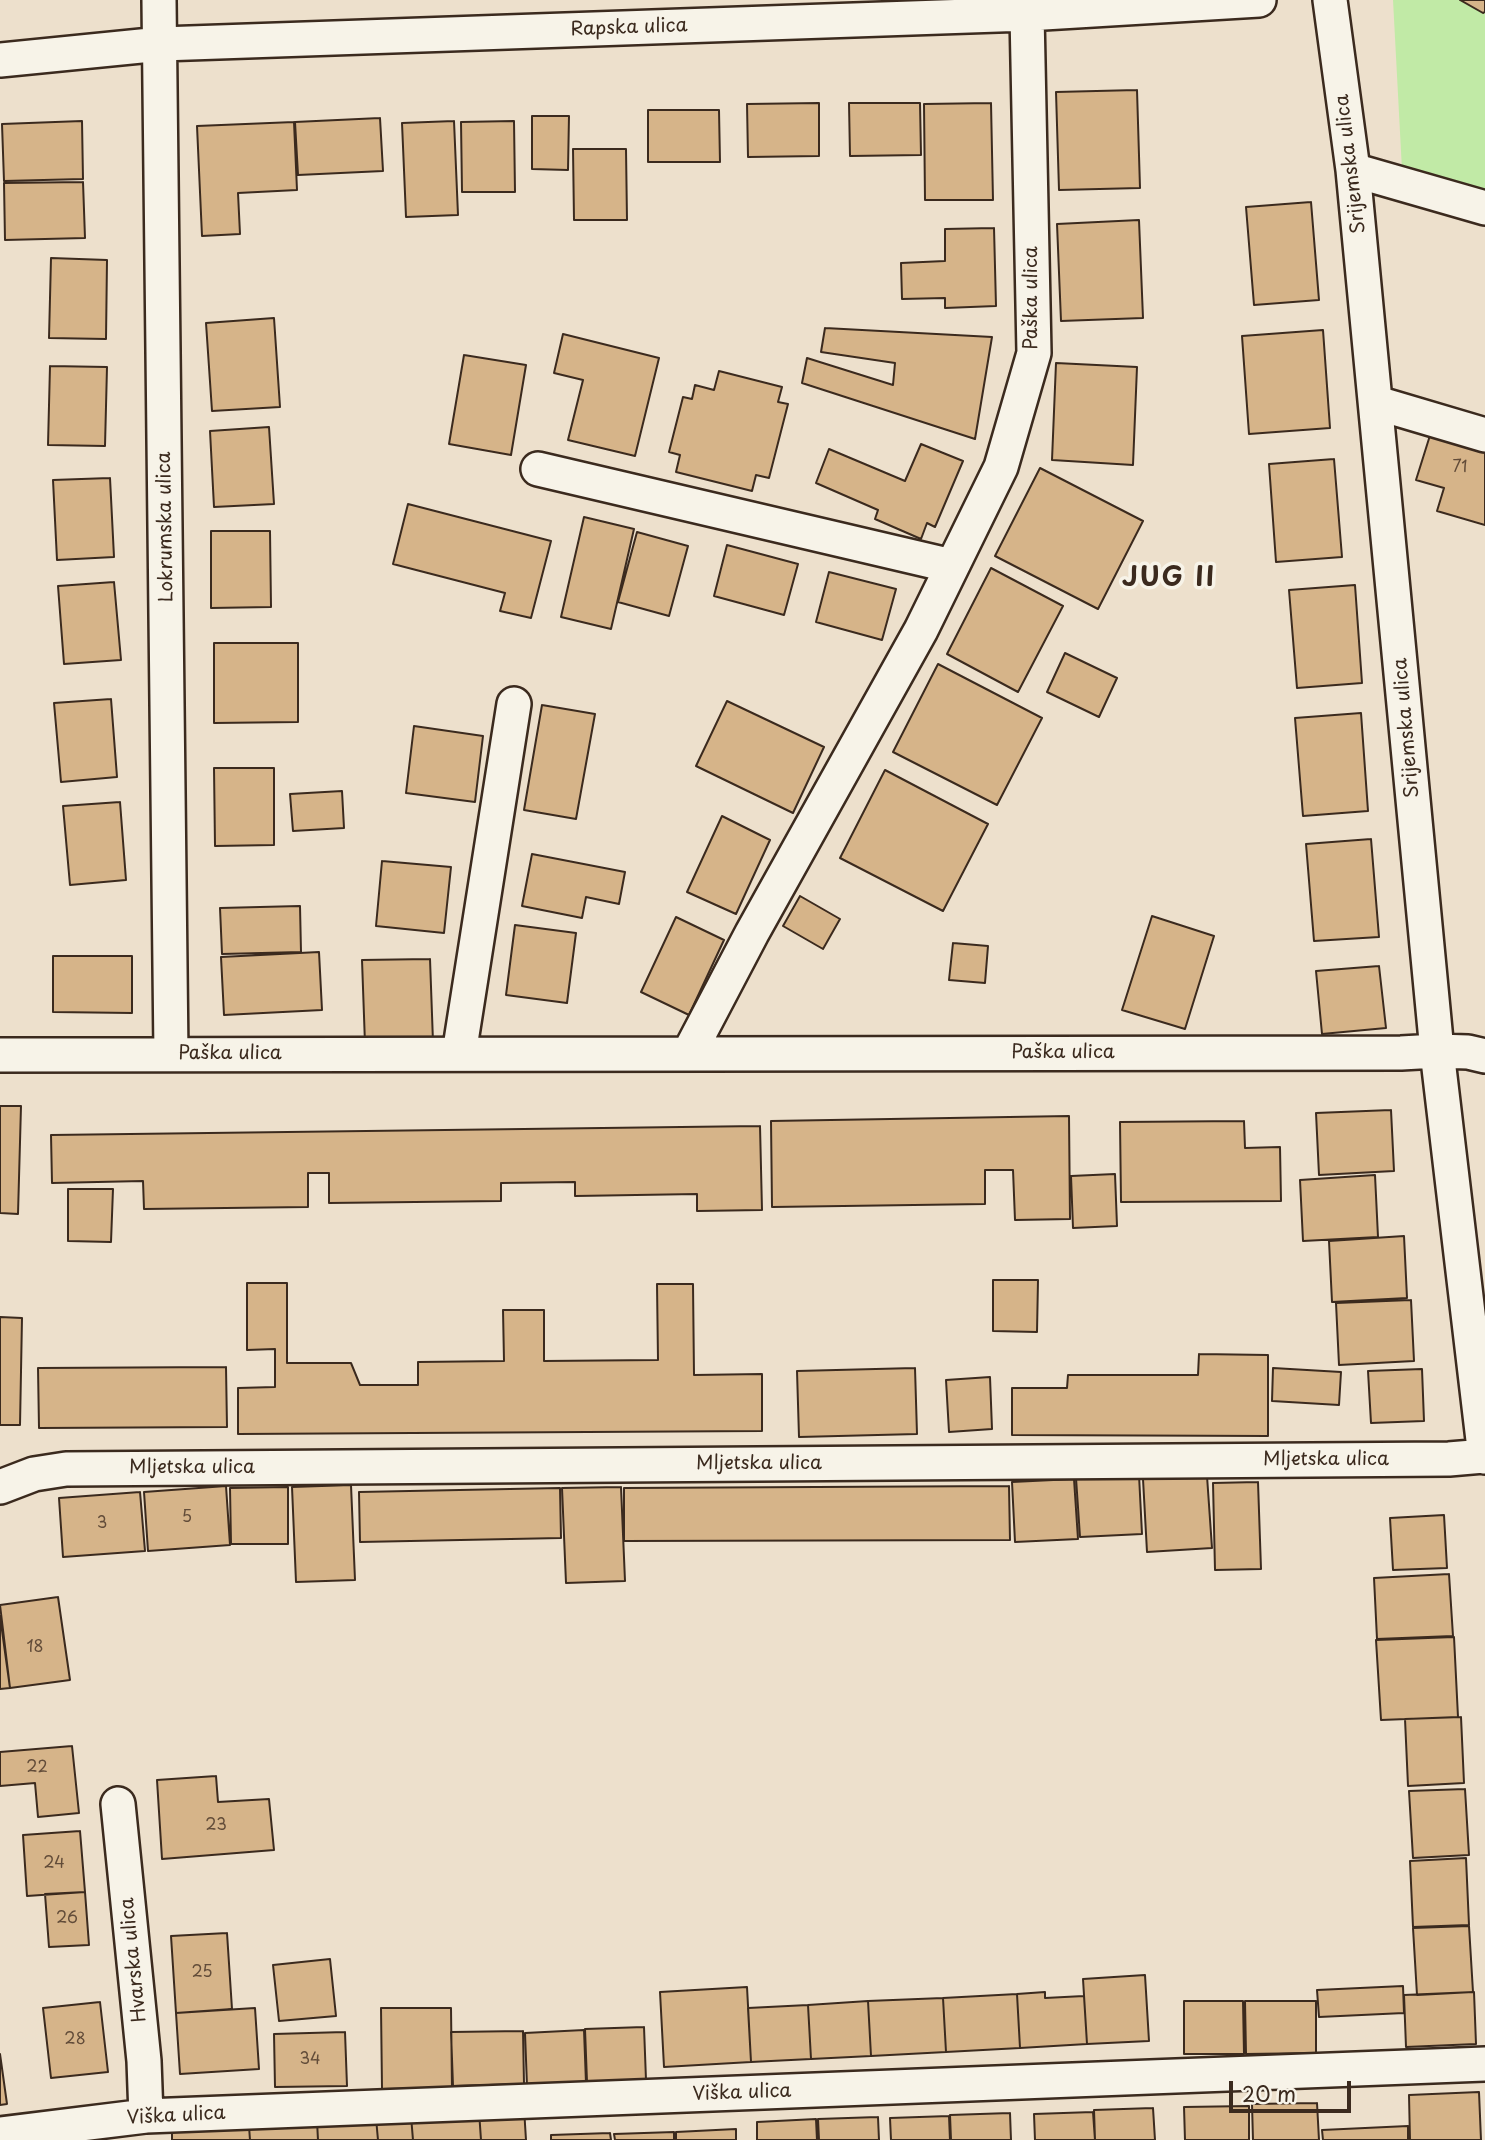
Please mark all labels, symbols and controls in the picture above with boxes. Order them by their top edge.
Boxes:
street label: Rapska ulica [570,15,688,41]
street label: Srijemska ulica [1331,93,1371,235]
street label: Paška ulica [1021,246,1043,350]
street label: Lokrumska ulica [153,451,179,603]
house number: 71 [1453,458,1467,478]
district label: JUG II [1122,563,1216,595]
street label: Srijemska ulica [1390,657,1424,799]
street label: Paška ulica [1011,1042,1115,1064]
street label: Paška ulica [178,1043,282,1065]
street label: Mljetska ulica [1263,1449,1389,1471]
street label: Mljetska ulica [696,1453,822,1475]
street label: Mljetska ulica [129,1457,255,1479]
house number: 5 [182,1508,192,1528]
house number: 3 [97,1514,107,1534]
house number: 18 [26,1638,44,1658]
house number: 22 [26,1758,48,1778]
house number: 23 [205,1816,227,1836]
house number: 24 [43,1854,65,1874]
street label: Hvarska ulica [116,1896,152,2024]
house number: 26 [56,1909,78,1929]
house number: 25 [191,1963,213,1983]
house number: 28 [64,2030,86,2050]
house number: 34 [299,2050,321,2070]
scale bar [1233,2066,1356,2110]
text: 20 m [1242,2077,1296,2109]
street label: Viška ulica [692,2080,792,2106]
street label: Viška ulica [126,2102,226,2130]

